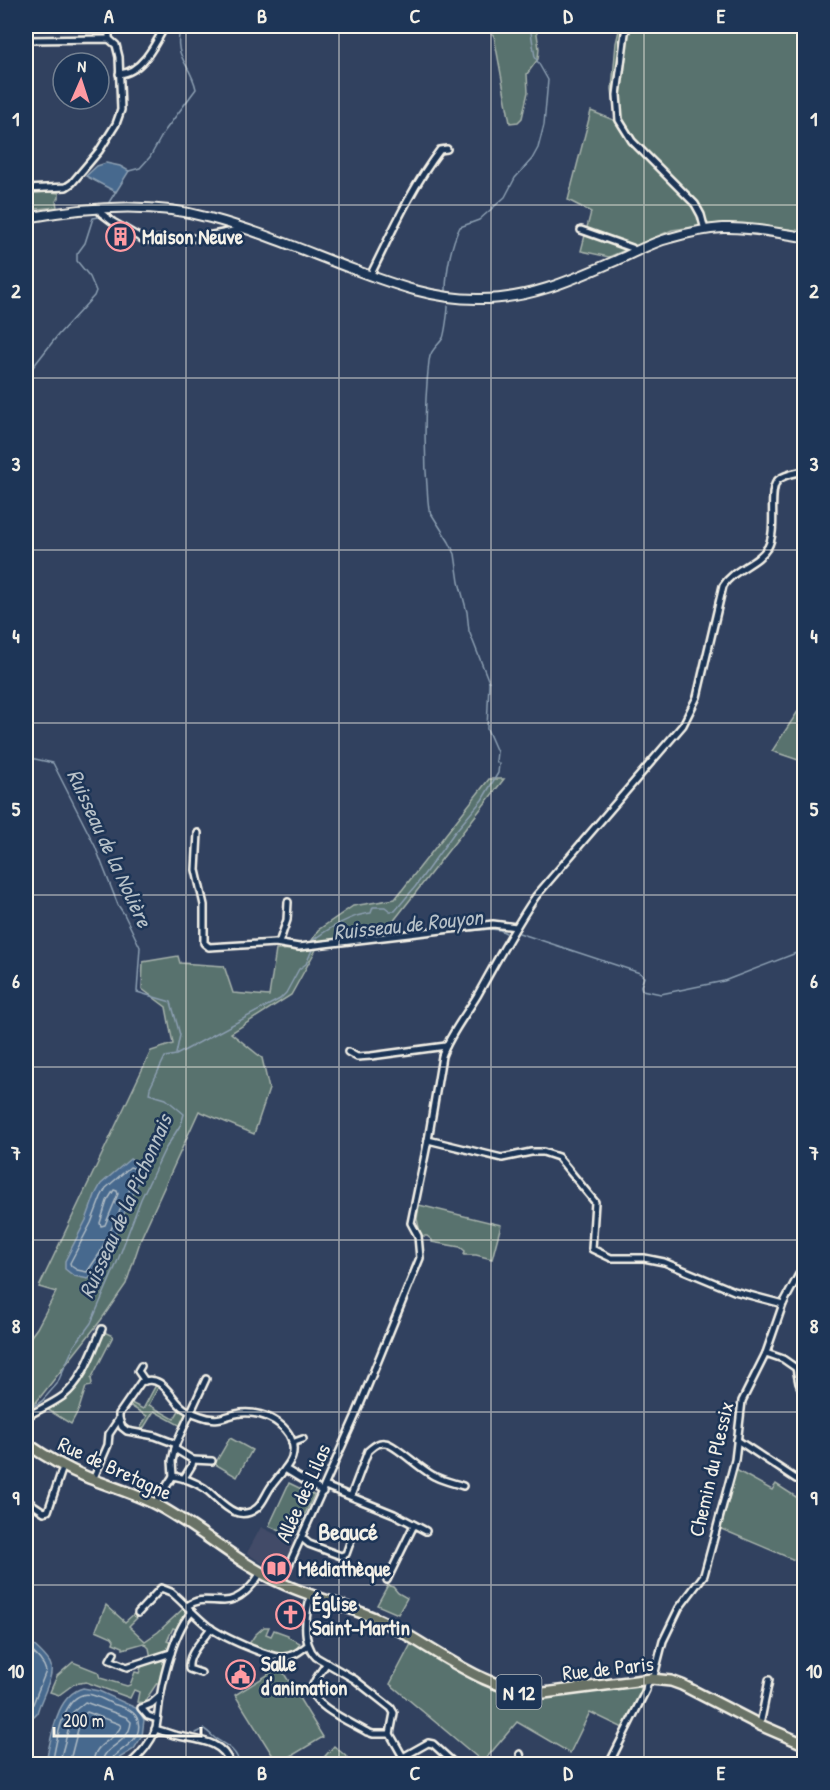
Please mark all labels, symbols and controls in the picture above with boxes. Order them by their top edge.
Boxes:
text: A [104,2,114,29]
text: B [257,2,267,29]
text: C [410,2,421,29]
text: D [563,2,573,29]
text: E [717,2,726,29]
north arrow [51,51,111,111]
text: N [77,55,87,77]
text: 1 [12,105,20,132]
text: 1 [810,105,818,132]
building icon: Maison Neuve [105,220,137,252]
place label: Maison Neuve [142,222,244,251]
text: 2 [11,277,21,304]
text: 2 [809,277,819,304]
text: 3 [12,450,21,477]
text: 3 [810,450,819,477]
text: 4 [12,622,20,649]
text: 4 [810,622,818,649]
water label: Ruisseau de la Nolière [60,764,160,933]
text: 5 [12,795,21,822]
text: 5 [810,795,819,822]
water label: Ruisseau de Rouyon [332,901,486,947]
text: 6 [12,967,20,994]
text: 6 [810,967,818,994]
water label: Ruisseau de la Pichonnais [71,1107,180,1302]
text: 7 [10,1139,21,1166]
text: 7 [808,1139,819,1166]
text: 8 [12,1312,21,1339]
text: 8 [810,1312,819,1339]
street label: Chemin du Plessix [681,1399,741,1539]
street label: Rue de Bretagne [53,1429,177,1507]
street label: Allée des Lilas [268,1439,338,1547]
text: 9 [12,1484,20,1511]
text: 9 [810,1484,818,1511]
district label: Beaucé [318,1515,378,1547]
library icon: Médiathèque [261,1552,293,1584]
place label: Médiathèque [298,1554,392,1584]
place label: Église Saint-Martin [312,1589,410,1642]
church icon: Église Saint-Martin [275,1599,307,1631]
place label: Salle d'animation [261,1649,347,1702]
street label: Rue de Paris [561,1649,655,1687]
text: 10 [8,1657,24,1684]
text: 10 [806,1657,822,1684]
public building icon: Salle d'animation [224,1659,256,1691]
road number: N 12 [496,1675,542,1709]
scale bar [54,1700,201,1738]
text: 200 m [63,1708,104,1733]
text: A [104,1759,114,1786]
text: B [257,1759,267,1786]
text: C [410,1759,421,1786]
text: D [563,1759,573,1786]
text: E [717,1759,726,1786]

